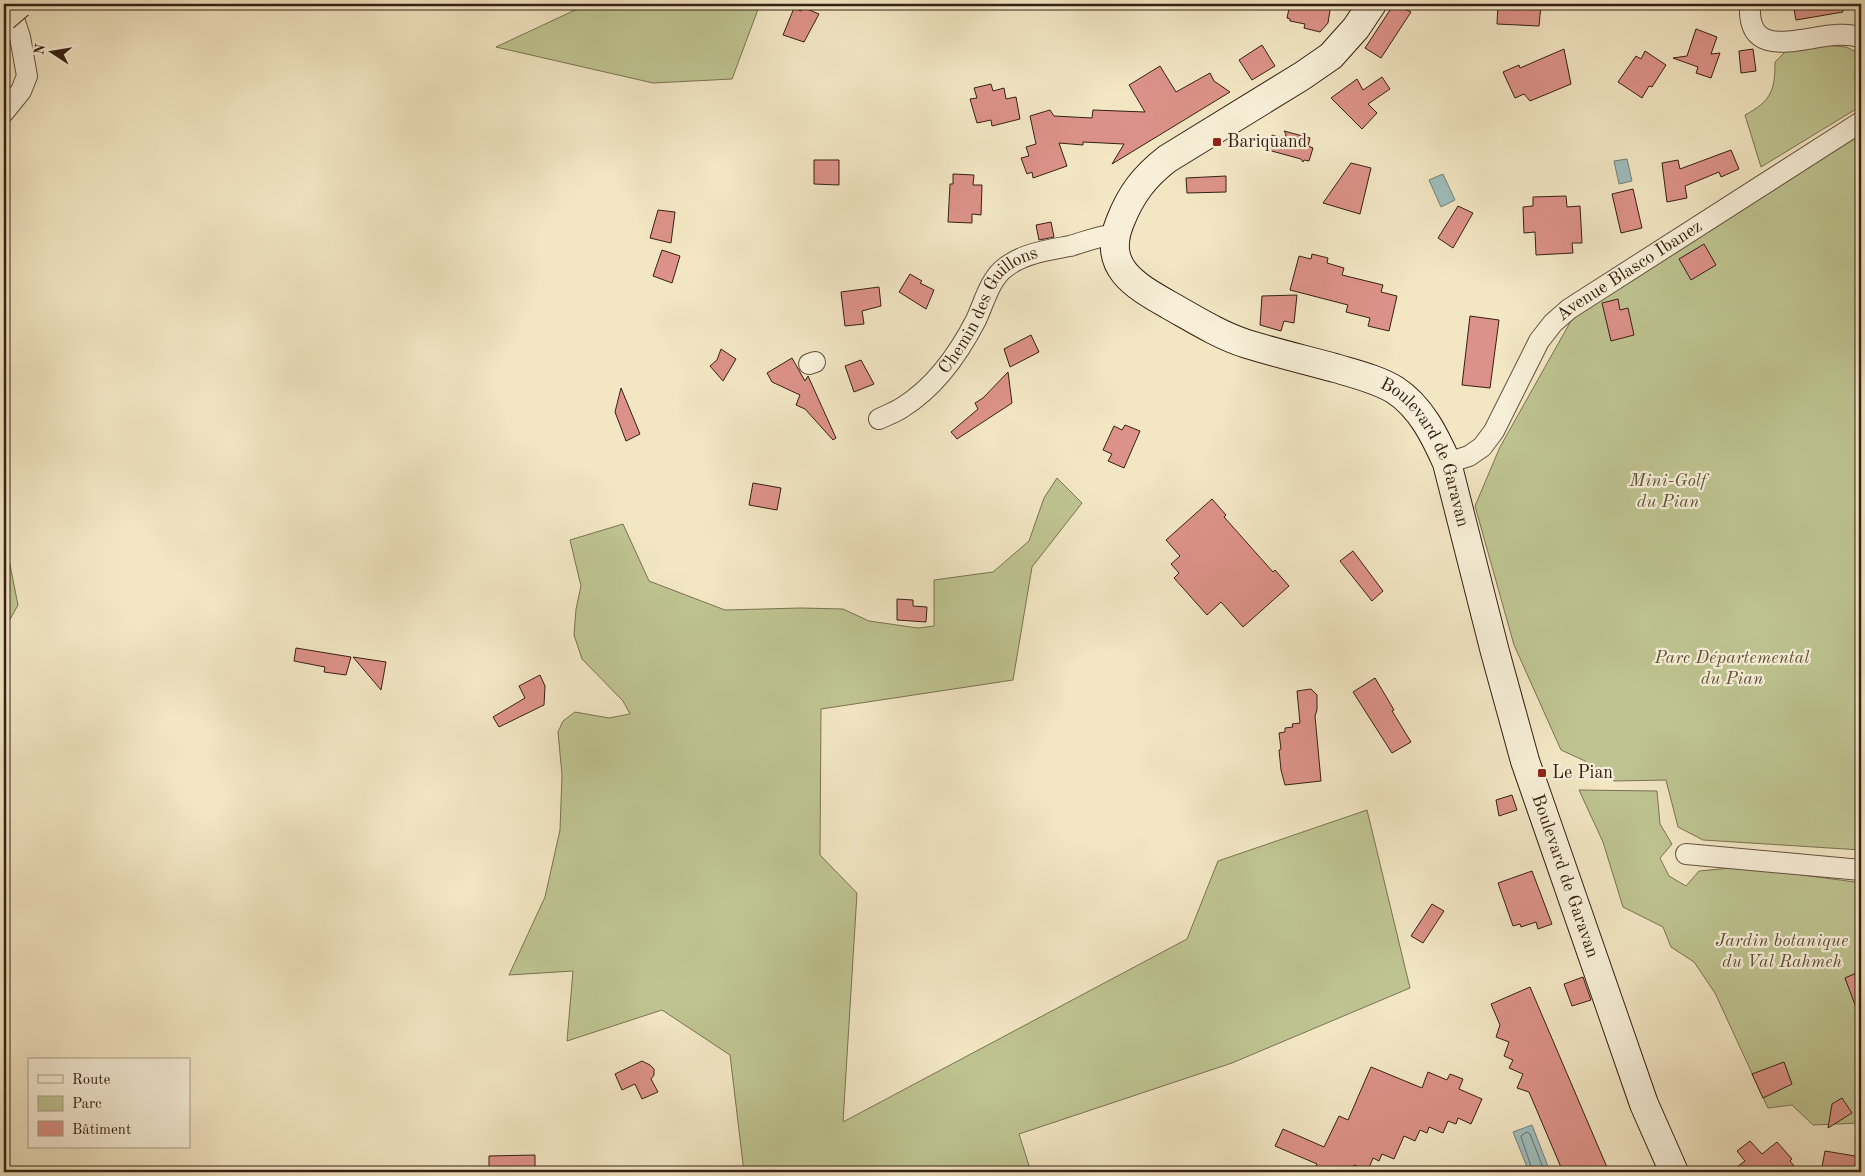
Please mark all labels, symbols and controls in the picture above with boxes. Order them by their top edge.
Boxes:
north arrow [28,28,78,78]
text: N [32,43,48,56]
place label: Bariquand [1227,133,1307,151]
marker: Bariquand [1211,136,1223,148]
street label: Avenue Blasco Ibanez [1553,217,1705,324]
street label: Chemin des Guillons [935,244,1040,377]
street label: Boulevard de Garavan [1378,375,1472,529]
park label: Mini-Golf du Pian [1628,472,1710,511]
park label: Parc Départemental du Pian [1654,649,1810,688]
place label: Le Pian [1552,764,1613,782]
marker: Le Pian [1536,767,1548,779]
street label: Boulevard de Garavan [1528,792,1602,960]
park label: Jardin botanique du Val Rahmeh [1716,932,1848,971]
legend [28,1058,190,1148]
text: Route [72,1073,110,1088]
text: Parc [72,1097,102,1112]
text: Bâtiment [72,1123,131,1138]

